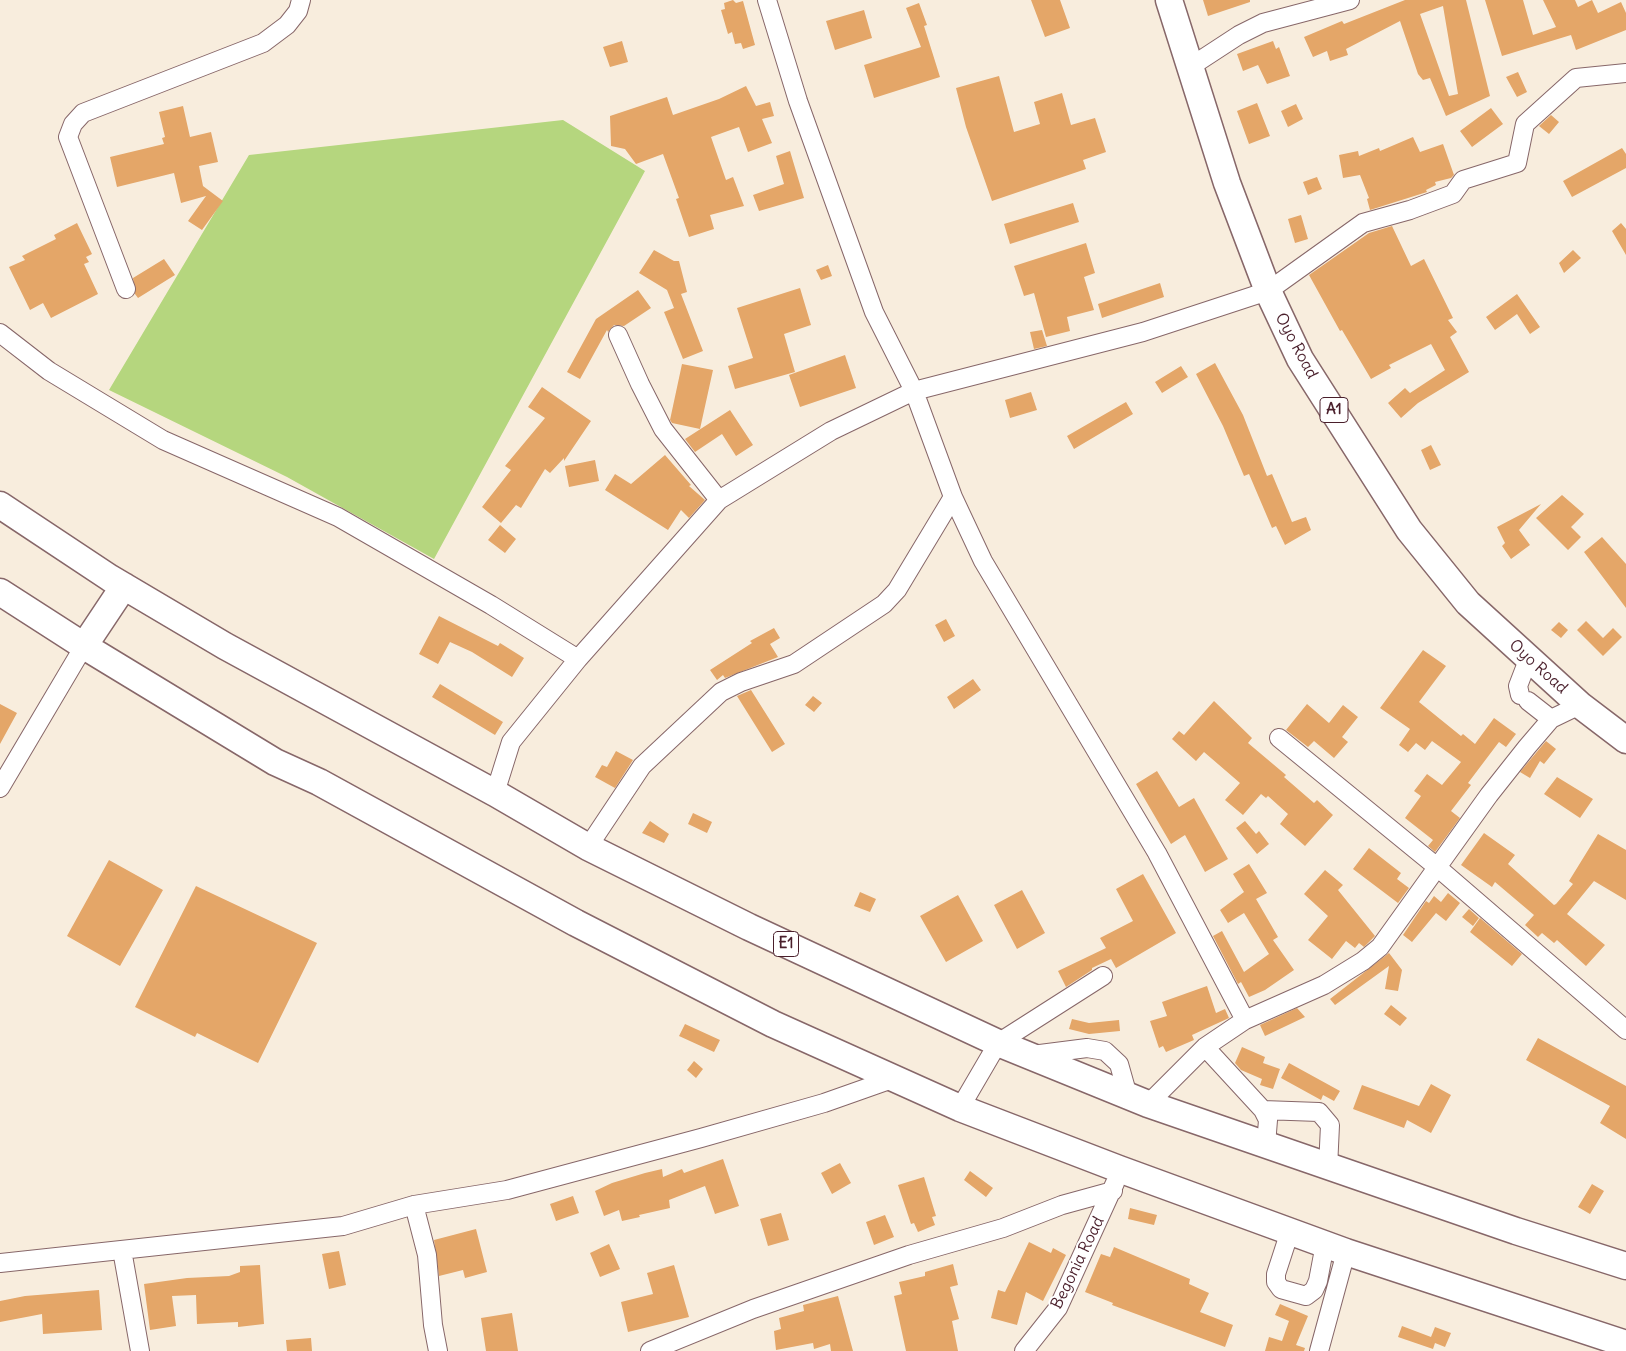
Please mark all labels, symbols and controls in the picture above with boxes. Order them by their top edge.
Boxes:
street label: Oyo Road [1271,310,1321,382]
road number: A1 [1320,398,1348,422]
street label: Oyo Road [1505,636,1571,698]
road number: E1 [774,932,798,956]
street label: Begonia Road [1047,1214,1109,1312]

